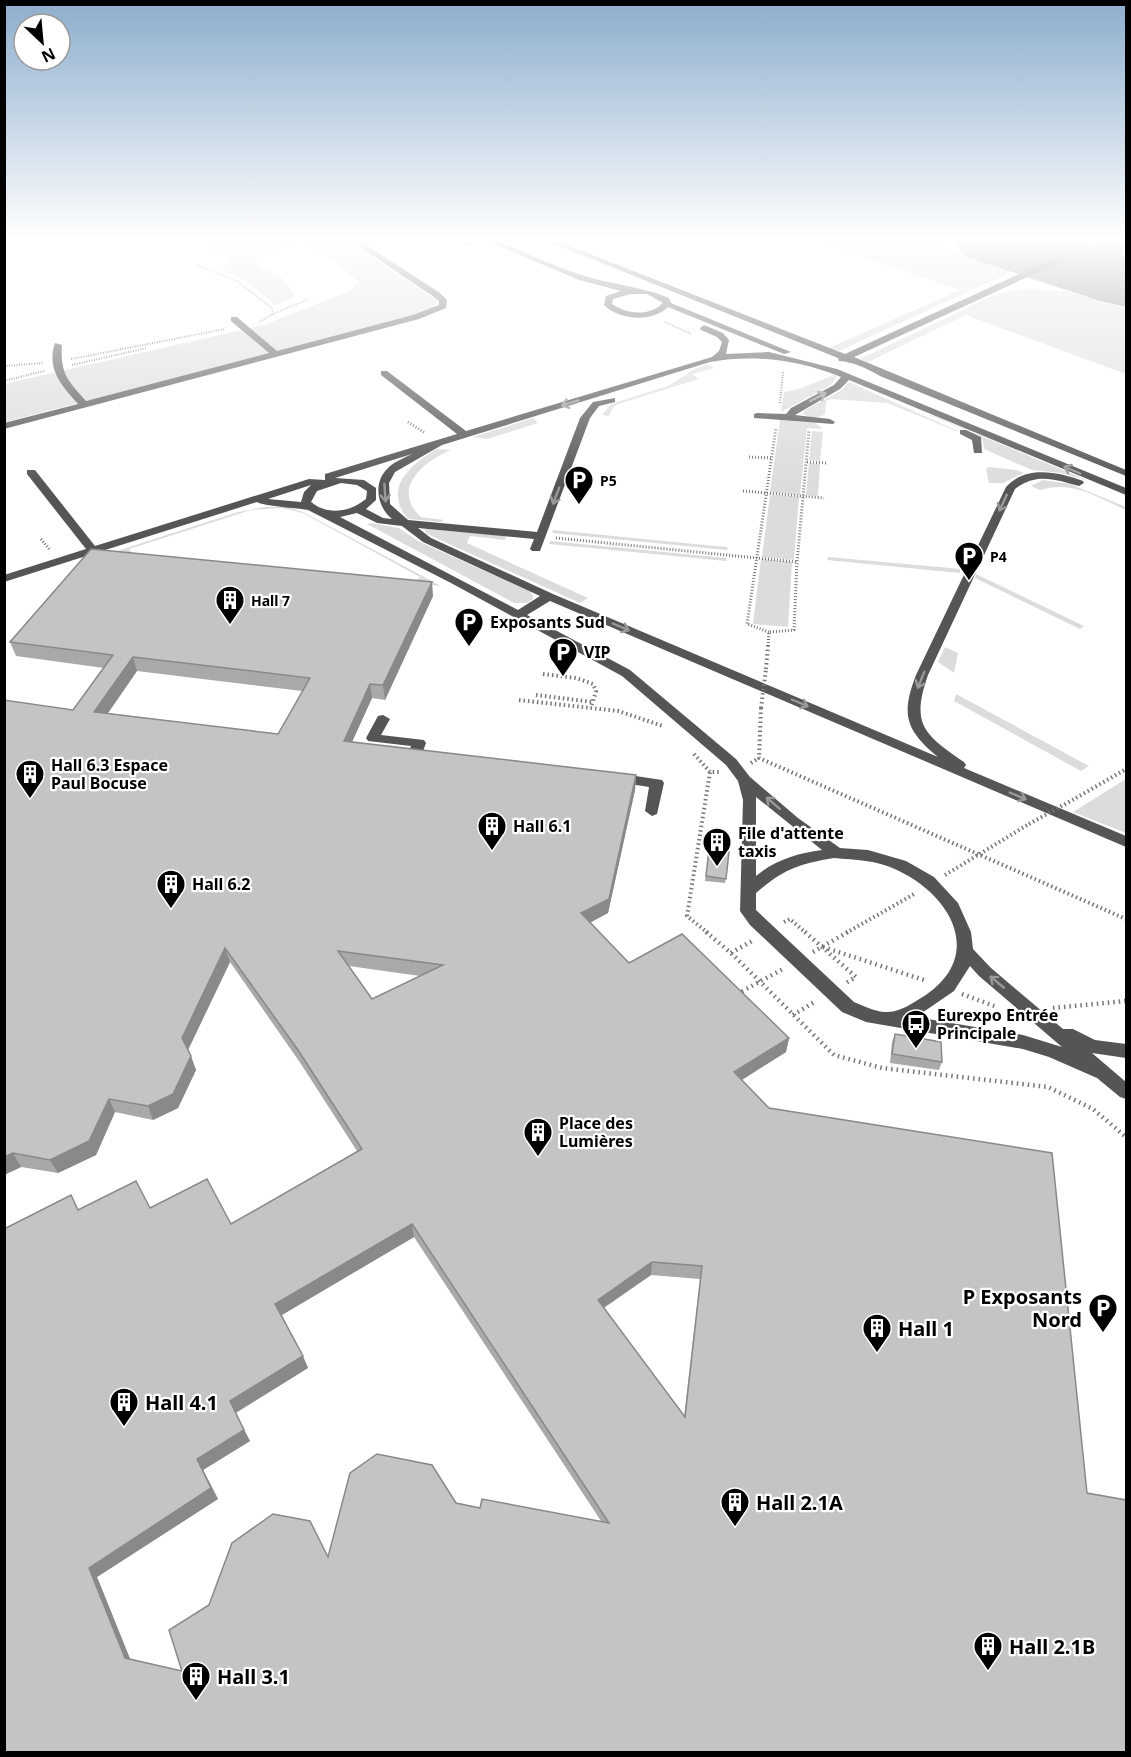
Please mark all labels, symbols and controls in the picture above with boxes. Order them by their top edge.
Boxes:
north arrow [12,12,72,72]
text: N [38,43,59,68]
one-way arrow [809,391,827,402]
one-way arrow [561,398,580,409]
parking icon: P5 [563,464,595,506]
one-way arrow [1064,464,1082,475]
place label: P5 [600,471,617,490]
one-way arrow [379,483,390,503]
one-way arrow [550,486,561,504]
one-way arrow [997,494,1009,512]
parking icon: P4 [953,540,985,582]
place label: P4 [990,547,1007,566]
building icon: Hall 7 [214,584,246,626]
place label: Hall 7 [251,591,290,610]
parking icon: Exposants Sud [453,606,485,648]
place label: Exposants Sud [490,611,605,633]
one-way arrow [611,621,629,633]
parking icon: VIP [547,636,579,678]
place label: VIP [584,641,611,663]
one-way arrow [915,670,926,689]
one-way arrow [790,698,809,709]
place label: Hall 6.3 Espace Paul Bocuse [51,754,168,794]
building icon: Hall 6.3 Espace Paul Bocuse [14,758,46,800]
one-way arrow [1008,791,1027,802]
one-way arrow [765,797,781,810]
building icon: Hall 6.1 [476,810,508,852]
place label: Hall 6.1 [513,815,571,837]
place label: File d'attente taxis [738,822,844,862]
building icon: File d'attente taxis [701,826,733,868]
building icon: Hall 6.2 [155,868,187,910]
place label: Hall 6.2 [192,873,250,895]
one-way arrow [990,975,1005,989]
place label: Eurexpo Entrée Principale [937,1004,1058,1044]
bus stop icon: Eurexpo Entrée Principale [900,1008,932,1050]
place label: Place des Lumières [559,1112,633,1152]
building icon: Place des Lumières [522,1116,554,1158]
place label: P Exposants Nord [963,1283,1082,1333]
parking icon: P Exposants Nord [1087,1292,1119,1334]
building icon: Hall 1 [861,1312,893,1354]
place label: Hall 1 [898,1315,954,1342]
building icon: Hall 4.1 [108,1386,140,1428]
place label: Hall 4.1 [145,1389,218,1416]
building icon: Hall 2.1A [719,1486,751,1528]
place label: Hall 2.1A [756,1489,843,1516]
building icon: Hall 2.1B [972,1630,1004,1672]
place label: Hall 2.1B [1009,1633,1095,1660]
building icon: Hall 3.1 [180,1660,212,1702]
place label: Hall 3.1 [217,1663,290,1690]

